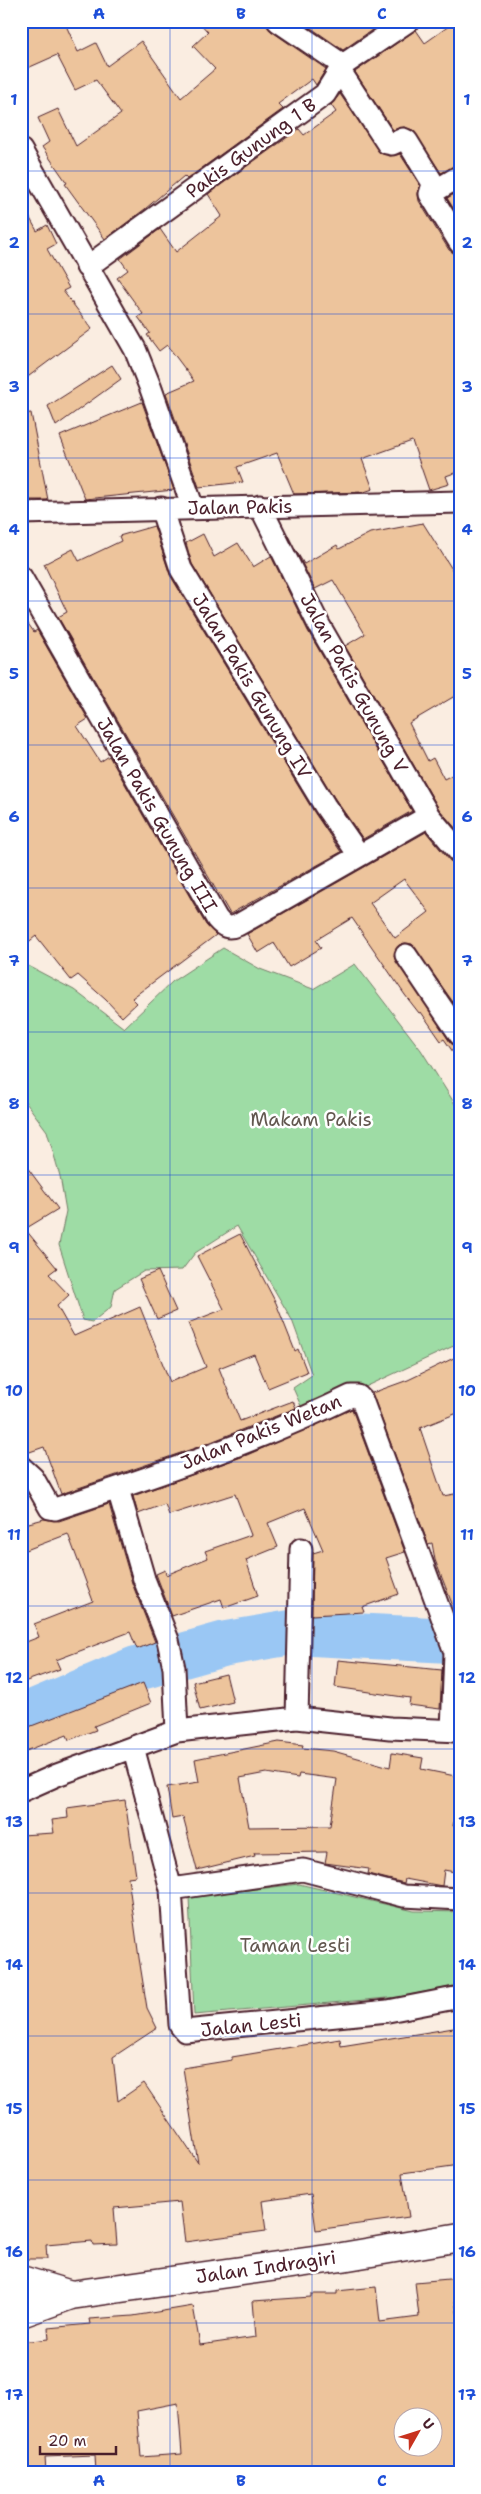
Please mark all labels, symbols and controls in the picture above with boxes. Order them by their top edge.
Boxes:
text: A [93,3,105,24]
text: B [236,3,246,24]
text: C [377,3,387,24]
text: 1 [10,89,18,110]
text: 1 [463,89,471,110]
street label: Pakis Gunung 1 B [181,92,321,204]
text: 2 [8,232,20,253]
text: 2 [461,232,473,253]
text: 3 [8,376,20,397]
text: 3 [461,376,473,397]
street label: Jalan Pakis [187,494,293,520]
text: 4 [8,519,20,540]
text: 4 [461,519,473,540]
street label: Jalan Pakis Gunung IV [187,589,317,783]
street label: Jalan Pakis Gunung V [294,589,414,777]
text: 5 [9,663,19,684]
text: 5 [462,663,472,684]
street label: Jalan Pakis Gunung III [91,713,223,917]
text: 6 [8,806,20,827]
text: 6 [461,806,473,827]
text: 7 [8,950,20,971]
text: 7 [461,950,473,971]
text: 8 [8,1093,20,1114]
text: 8 [461,1093,473,1114]
park label: Makam Pakis [250,1107,372,1132]
text: 9 [8,1237,20,1258]
text: 9 [461,1237,473,1258]
text: 10 [5,1380,23,1401]
text: 10 [458,1380,476,1401]
street label: Jalan Pakis Wetan [177,1388,345,1476]
text: 11 [7,1524,21,1545]
text: 11 [460,1524,474,1545]
text: 12 [5,1667,23,1688]
text: 12 [458,1667,476,1688]
text: 13 [5,1811,23,1832]
text: 13 [458,1811,476,1832]
park label: Taman Lesti [240,1933,350,1958]
text: 14 [5,1954,23,1975]
text: 14 [458,1954,476,1975]
street label: Jalan Lesti [199,2007,303,2043]
text: 15 [5,2098,23,2119]
text: 15 [458,2098,476,2119]
text: 16 [5,2241,23,2262]
text: 16 [458,2241,476,2262]
street label: Jalan Indragiri [194,2245,338,2289]
text: 17 [5,2384,23,2405]
text: 17 [458,2384,476,2405]
north arrow [394,2406,444,2456]
text: U [418,2414,438,2433]
scale bar [40,2424,116,2456]
text: 20 m [48,2431,87,2451]
text: A [93,2470,105,2491]
text: B [236,2470,246,2491]
text: C [377,2470,387,2491]

